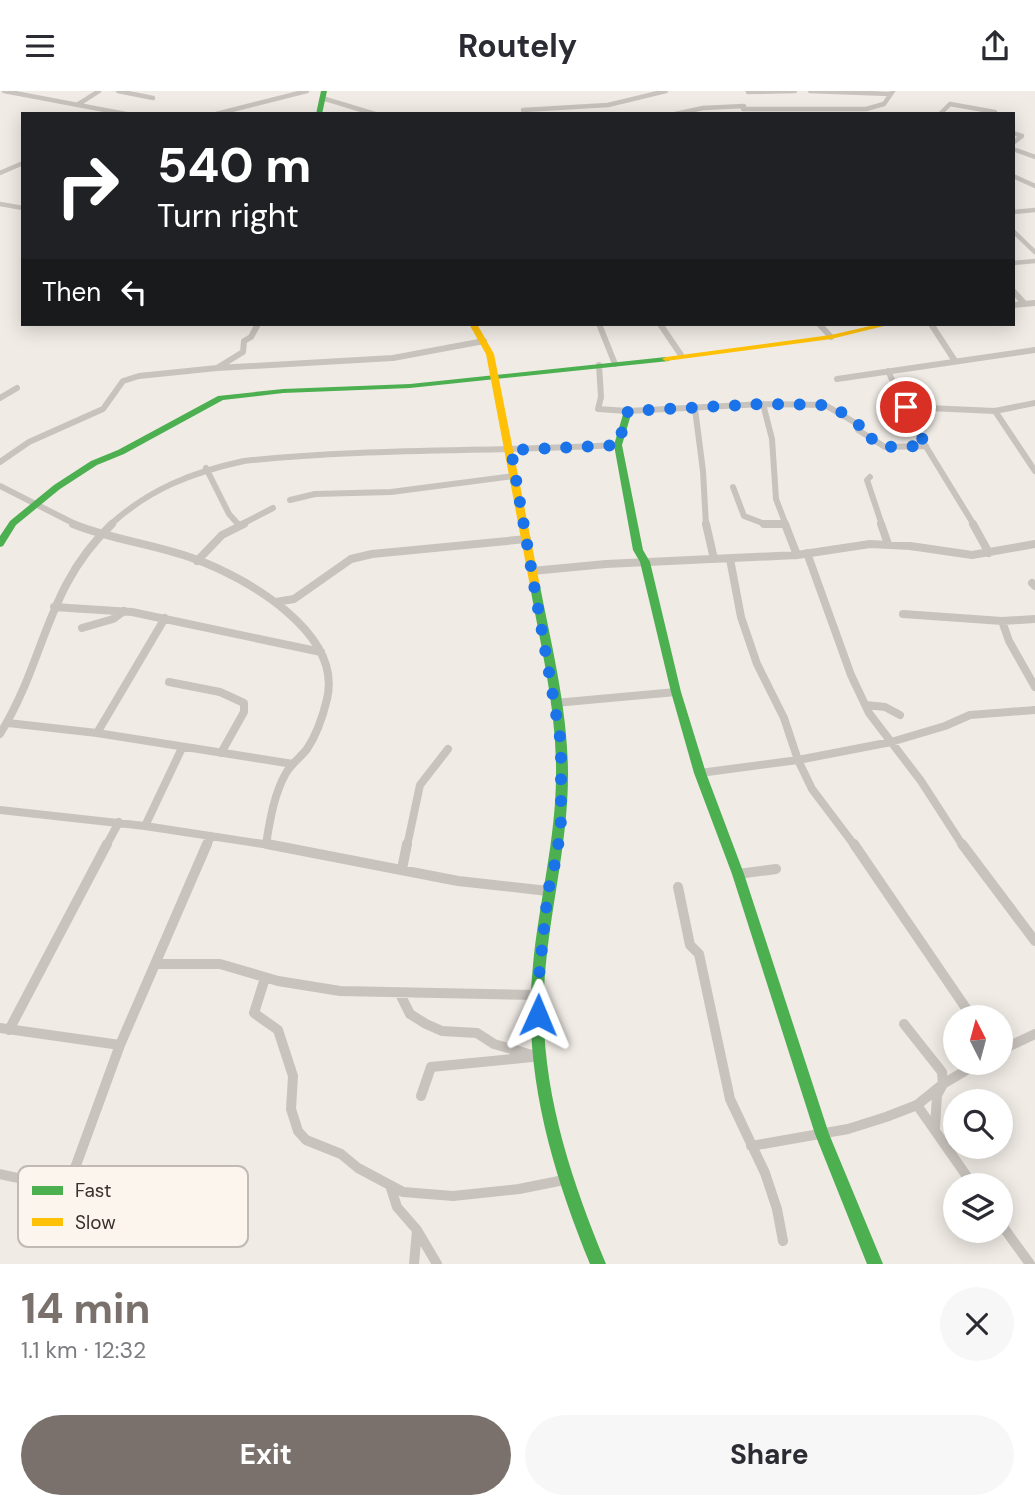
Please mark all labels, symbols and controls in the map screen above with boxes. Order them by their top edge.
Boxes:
text: Routely [458,25,577,67]
icon: menu [21,27,59,65]
icon: share [976,27,1014,65]
text: 540 m [157,133,311,197]
icon: right [42,140,133,231]
text: Turn right [157,195,299,237]
icon: left [115,273,153,311]
text: Then [42,275,101,309]
pin [876,377,936,437]
icon: arrive [887,388,925,426]
position arrow [501,978,575,1052]
north arrow [943,1005,1013,1075]
map controls [943,1005,1013,1243]
button: search [943,1089,1013,1159]
legend [18,1166,248,1247]
button: layers [943,1173,1013,1243]
text: Fast [75,1178,111,1203]
text: Slow [75,1210,116,1235]
text: 14 min [21,1281,150,1336]
button: close [940,1287,1014,1361]
text: 1.1 km · 12:32 [21,1335,146,1365]
button: Exit [21,1415,511,1495]
button: Share [525,1415,1014,1495]

